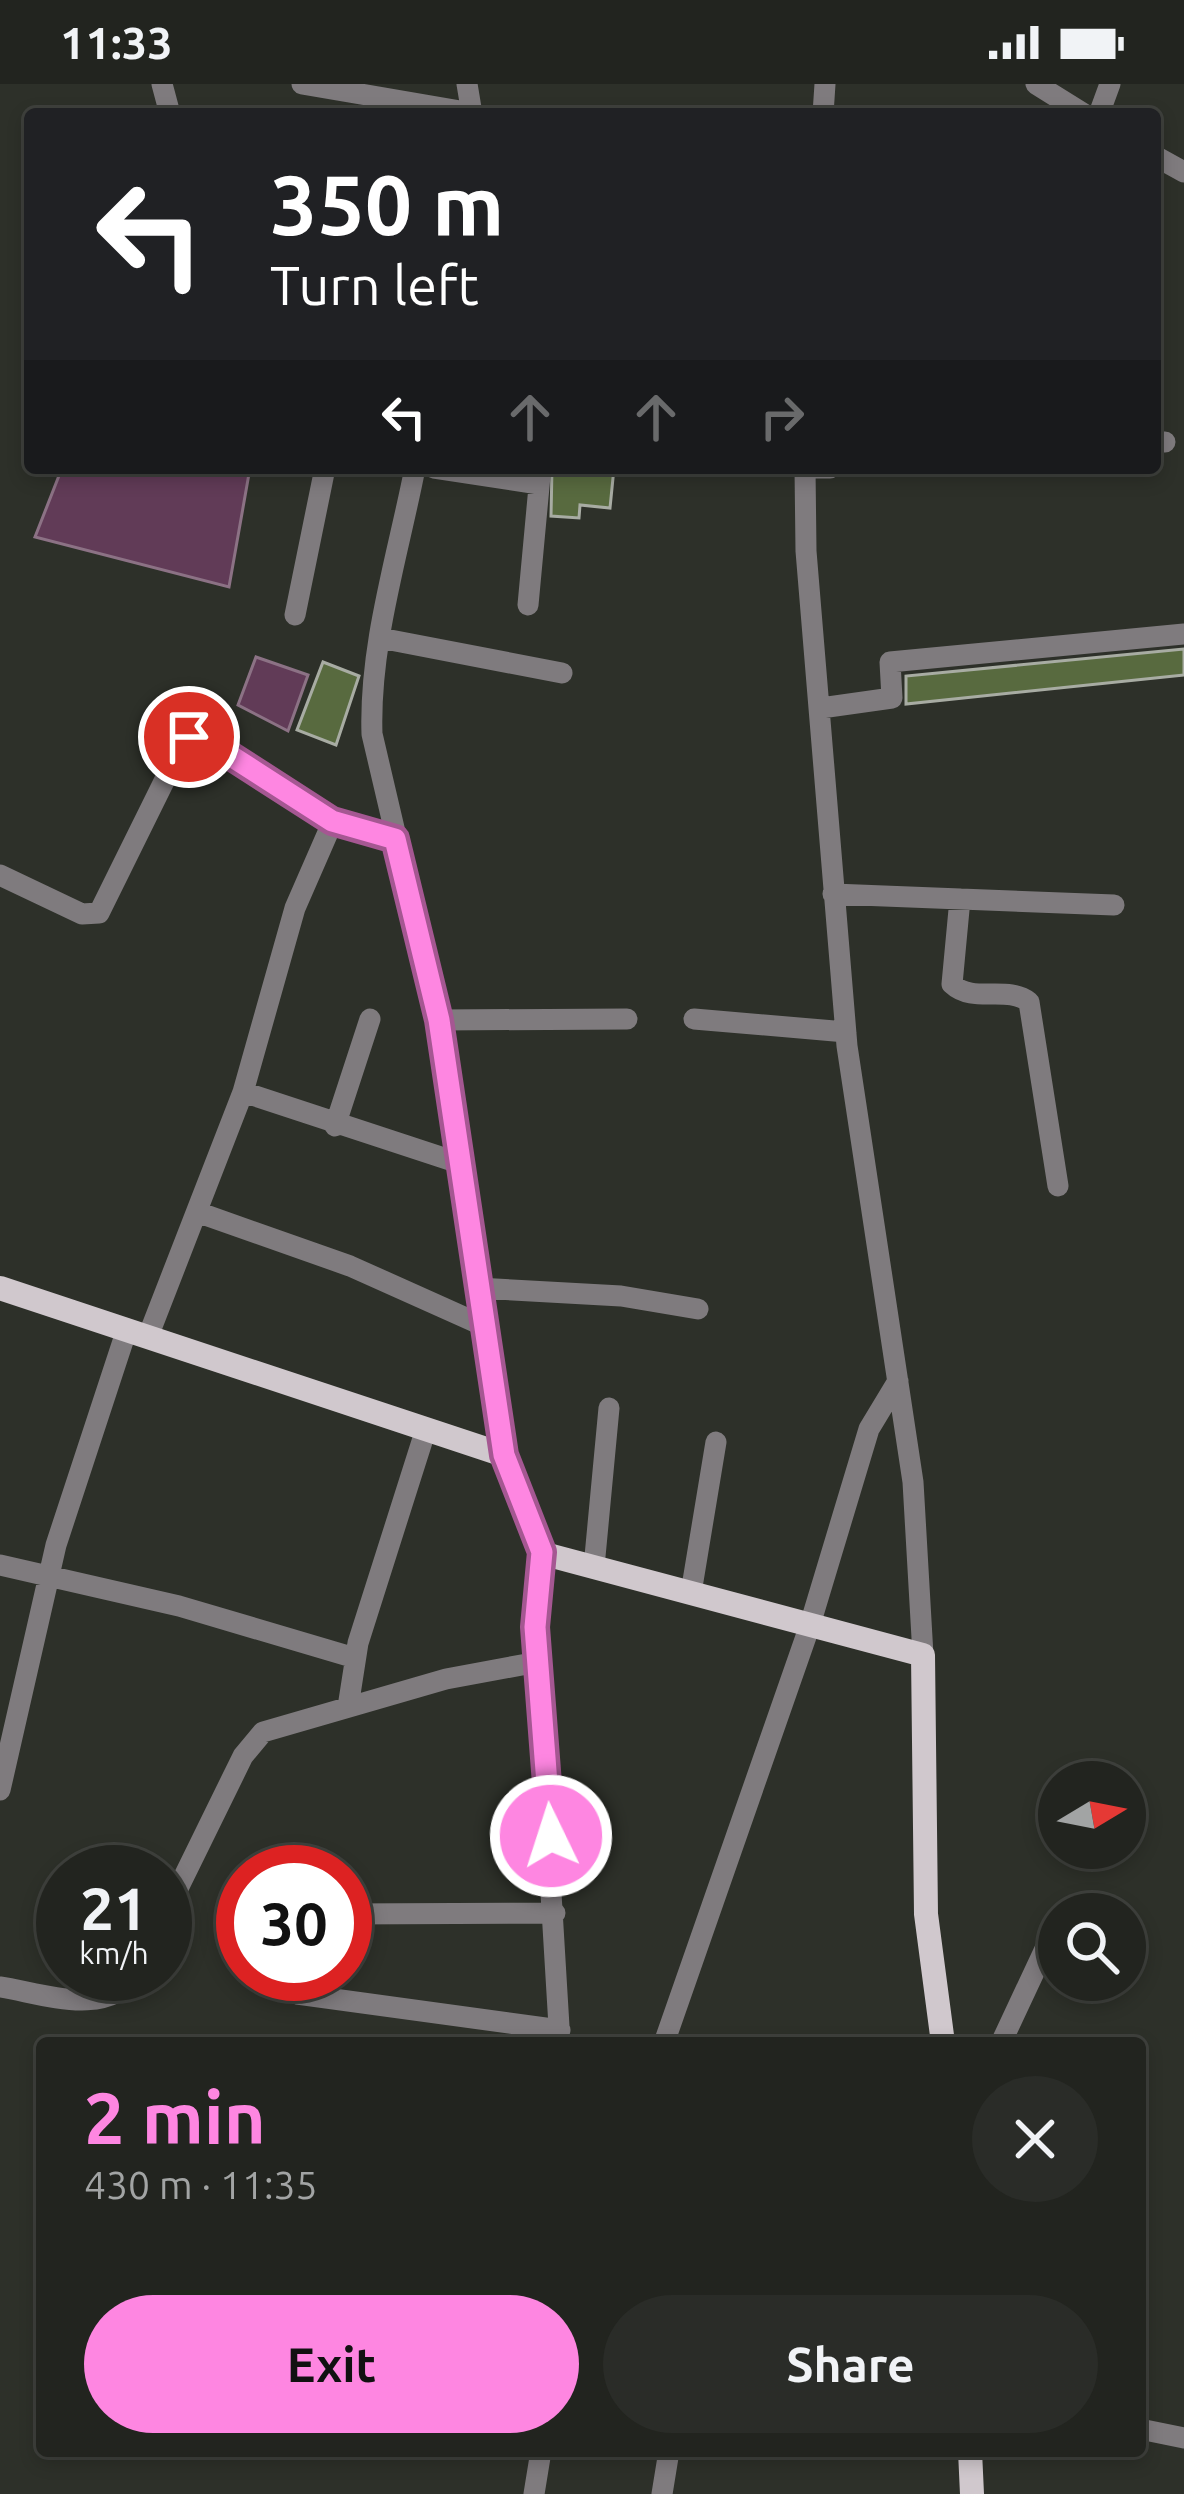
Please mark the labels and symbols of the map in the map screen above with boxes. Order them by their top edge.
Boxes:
pin [138,686,240,788]
north arrow [1038,1761,1146,1869]
position arrow [488,1773,614,1899]
speed limit sign: 30 [216,1845,372,2001]

